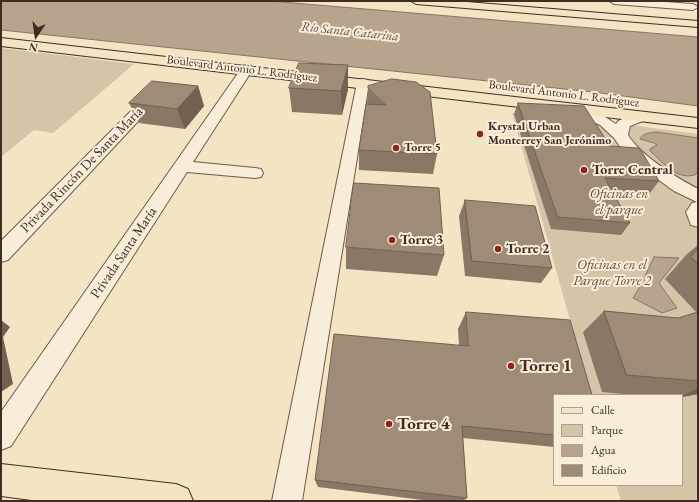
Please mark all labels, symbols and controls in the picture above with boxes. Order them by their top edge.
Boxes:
north arrow [16,16,56,56]
water label: Río Santa Catarina [300,19,400,45]
text: N [27,40,39,56]
street label: Boulevard Antonio L. Rodríguez [166,53,318,85]
street label: Boulevard Antonio L. Rodríguez [488,78,640,110]
street label: Privada Rincón De Santa María [17,103,147,237]
place label: Krystal Urban Monterrey San Jerónimo [488,120,611,148]
marker: Krystal Urban Monterrey San Jerónimo [475,129,485,139]
place label: Torre 5 [404,141,441,155]
marker: Torre 5 [391,143,401,153]
place label: Torre Central [592,162,673,178]
marker: Torre Central [579,165,589,175]
park label: Oficinas en el parque [590,186,648,218]
street label: Privada Santa María [87,204,161,302]
place label: Torre 3 [400,232,443,248]
marker: Torre 3 [387,235,397,245]
place label: Torre 2 [506,241,549,257]
marker: Torre 2 [493,244,503,254]
park label: Oficinas en el Parque Torre 2 [573,257,651,290]
place label: Torre 1 [519,356,572,376]
marker: Torre 1 [506,361,516,371]
legend [553,394,683,486]
text: Calle [591,402,615,418]
place label: Torre 4 [397,414,450,434]
marker: Torre 4 [384,419,394,429]
text: Parque [591,422,623,438]
text: Agua [591,442,616,458]
text: Edificio [591,462,626,478]

